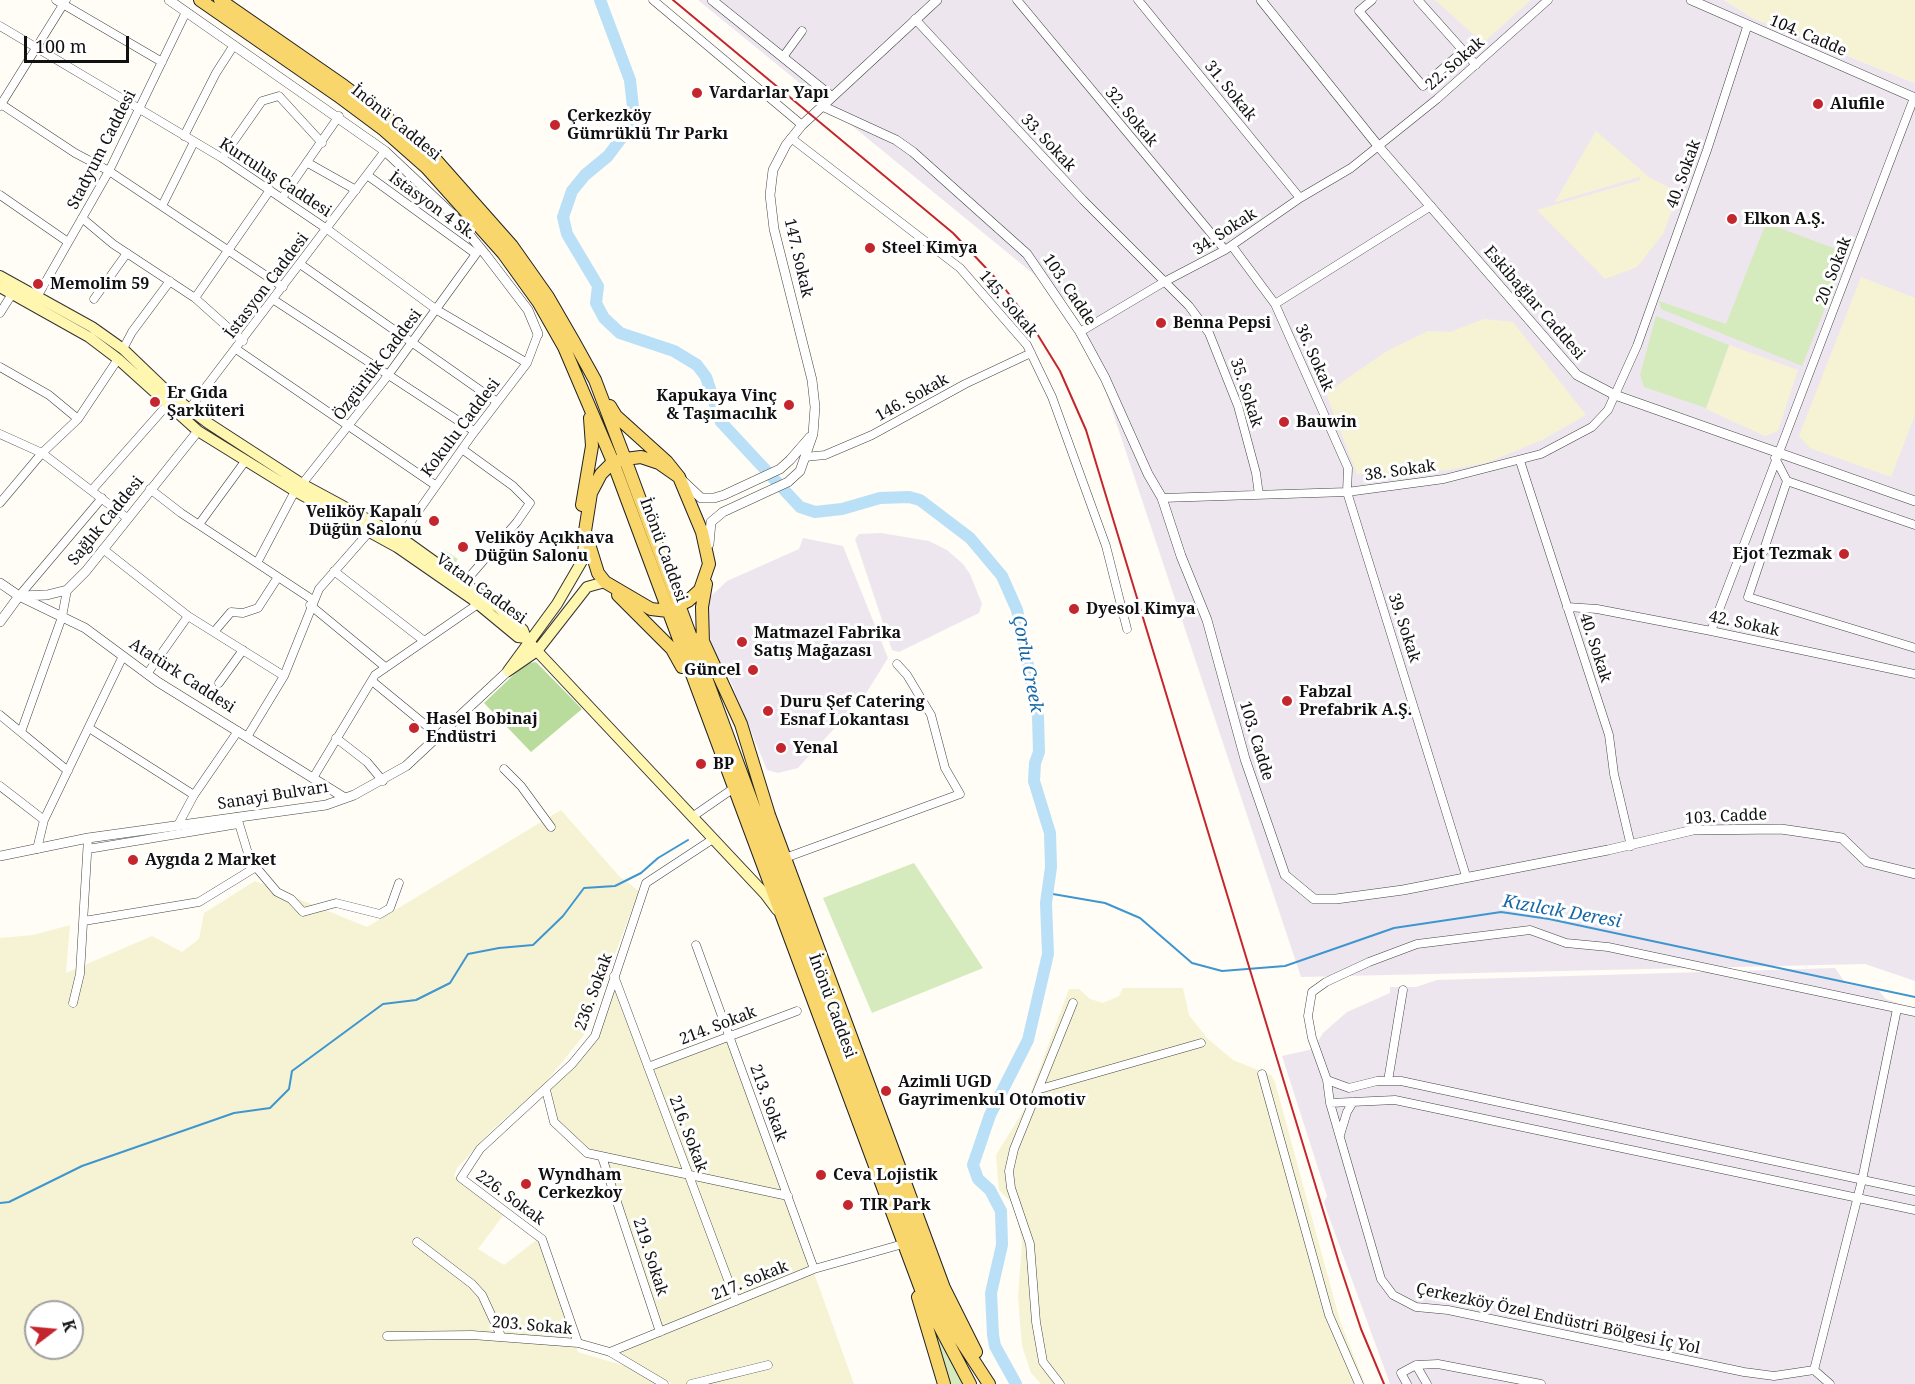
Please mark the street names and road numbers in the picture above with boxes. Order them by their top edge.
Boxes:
street label: 104. Cadde [1766,11,1850,61]
street label: 22. Sokak [1422,33,1488,95]
street label: 31. Sokak [1200,57,1260,125]
street label: İnönü Caddesi [347,81,445,165]
street label: 32. Sokak [1101,83,1161,151]
street label: Stadyum Caddesi [64,87,140,213]
street label: 33. Sokak [1017,110,1079,176]
street label: Kurtuluş Caddesi [215,134,335,222]
street label: 40. Sokak [1663,137,1705,211]
street label: İstasyon 4 Sk. [385,168,479,244]
street label: 34. Sokak [1190,204,1260,260]
street label: 147. Sokak [780,217,816,299]
street label: İstasyon Caddesi [221,229,313,343]
street label: 20. Sokak [1812,234,1856,308]
street label: Eskibağlar Caddesi [1479,242,1589,364]
street label: 103. Cadde [1038,251,1100,329]
street label: 145. Sokak [975,267,1041,341]
street label: Özgürlük Caddesi [330,306,426,424]
street label: 36. Sokak [1291,321,1337,395]
street label: 35. Sokak [1226,356,1266,430]
street label: 146. Sokak [872,370,952,426]
street label: Kokulu Caddesi [418,375,504,481]
street label: 38. Sokak [1363,457,1437,485]
street label: Sağlık Caddesi [64,472,148,570]
street label: İnönü Caddesi [635,495,691,605]
street label: Vatan Caddesi [432,550,530,628]
street label: 39. Sokak [1384,591,1424,665]
street label: 42. Sokak [1707,607,1781,641]
street label: 40. Sokak [1575,611,1615,685]
street label: Atatürk Caddesi [126,635,238,717]
street label: 103. Cadde [1235,699,1277,783]
street label: Sanayi Bulvarı [216,778,330,814]
street label: 103. Cadde [1685,805,1767,829]
street label: 236. Sokak [571,951,617,1033]
street label: İnönü Caddesi [804,951,860,1061]
street label: 214. Sokak [677,1003,759,1049]
street label: 213. Sokak [745,1062,791,1144]
street label: 216. Sokak [665,1093,711,1175]
street label: 226. Sokak [472,1167,548,1229]
street label: 219. Sokak [628,1216,672,1298]
street label: 217. Sokak [709,1257,791,1305]
street label: Çerkezköy Özel Endüstri Bölgesi İç Yol [1414,1279,1702,1359]
street label: 203. Sokak [491,1313,573,1339]

